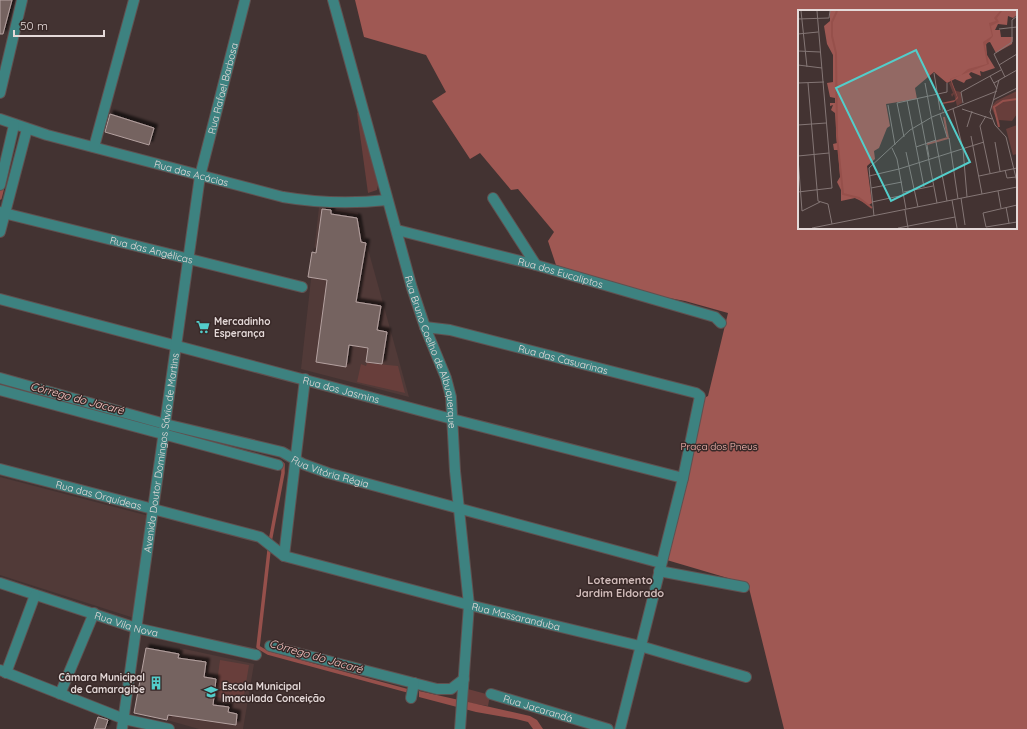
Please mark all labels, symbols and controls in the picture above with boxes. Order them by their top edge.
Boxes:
inset map [798,10,1017,229]
scale bar [14,12,104,38]
text: 50 m [20,18,48,33]
street label: Rua Rafael Barbosa [205,41,240,135]
street label: Rua das Acácias [153,157,230,189]
street label: Rua das Angélicas [109,233,195,266]
street label: Rua dos Eucaliptos [517,254,605,291]
street label: Rua Bruno Coelho de Albuquerque [402,274,459,429]
place label: Mercadinho Esperança [214,315,270,340]
supermarket icon: Mercadinho Esperança [195,319,211,335]
street label: Rua das Casuarinas [517,341,610,377]
street label: Avenida Doutor Domingos Sávio de Martins [140,352,182,553]
street label: Rua dos Jasmins [301,373,381,406]
water label: Córrego do Jacaré [29,379,126,417]
park label: Praça dos Pneus [680,440,758,453]
street label: Rua Vitória Régia [289,452,370,490]
street label: Rua das Orquídeas [54,477,143,512]
district label: Loteamento Jardim Eldorado [576,573,664,600]
street label: Rua Massaranduba [470,599,562,633]
street label: Rua Vila Nova [93,608,159,639]
water label: Córrego do Jacaré [268,636,365,676]
place label: Câmara Municipal de Camaragibe [58,671,145,696]
building icon: Câmara Municipal de Camaragibe [148,675,164,691]
place label: Escola Municipal Imaculada Conceição [222,680,325,705]
school or university icon: Escola Municipal Imaculada Conceição [203,684,219,700]
street label: Rua Jacarandá [502,692,574,725]

